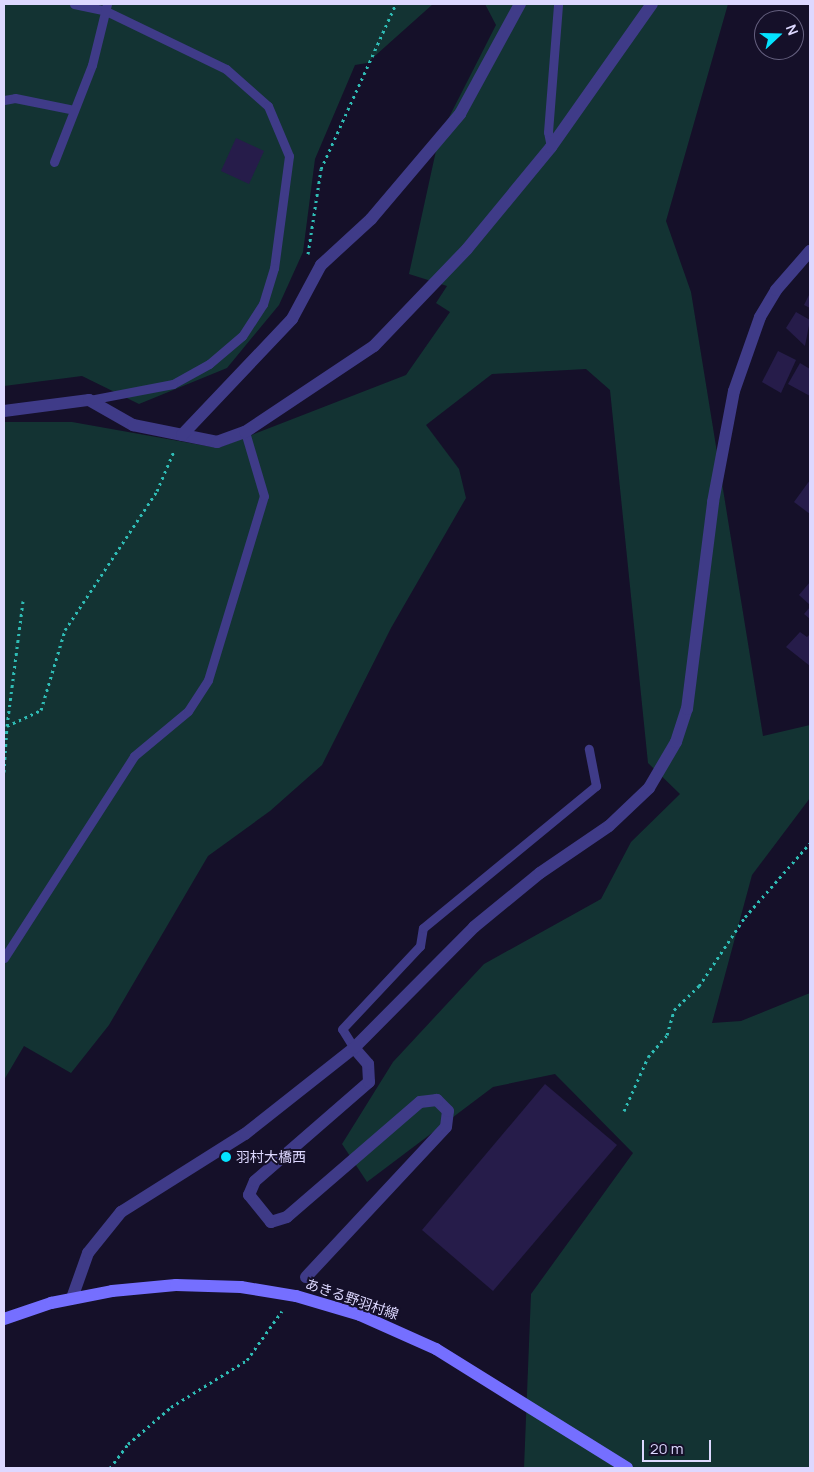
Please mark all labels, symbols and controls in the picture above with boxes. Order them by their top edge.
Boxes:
north arrow [754,10,804,60]
text: N [782,22,803,38]
place label: 羽村大橋西 [236,1149,306,1165]
marker: 羽村大橋西 [220,1151,232,1163]
street label: あきる野羽村線 [303,1275,401,1323]
scale bar [644,1430,713,1462]
text: 20 m [650,1438,683,1459]

